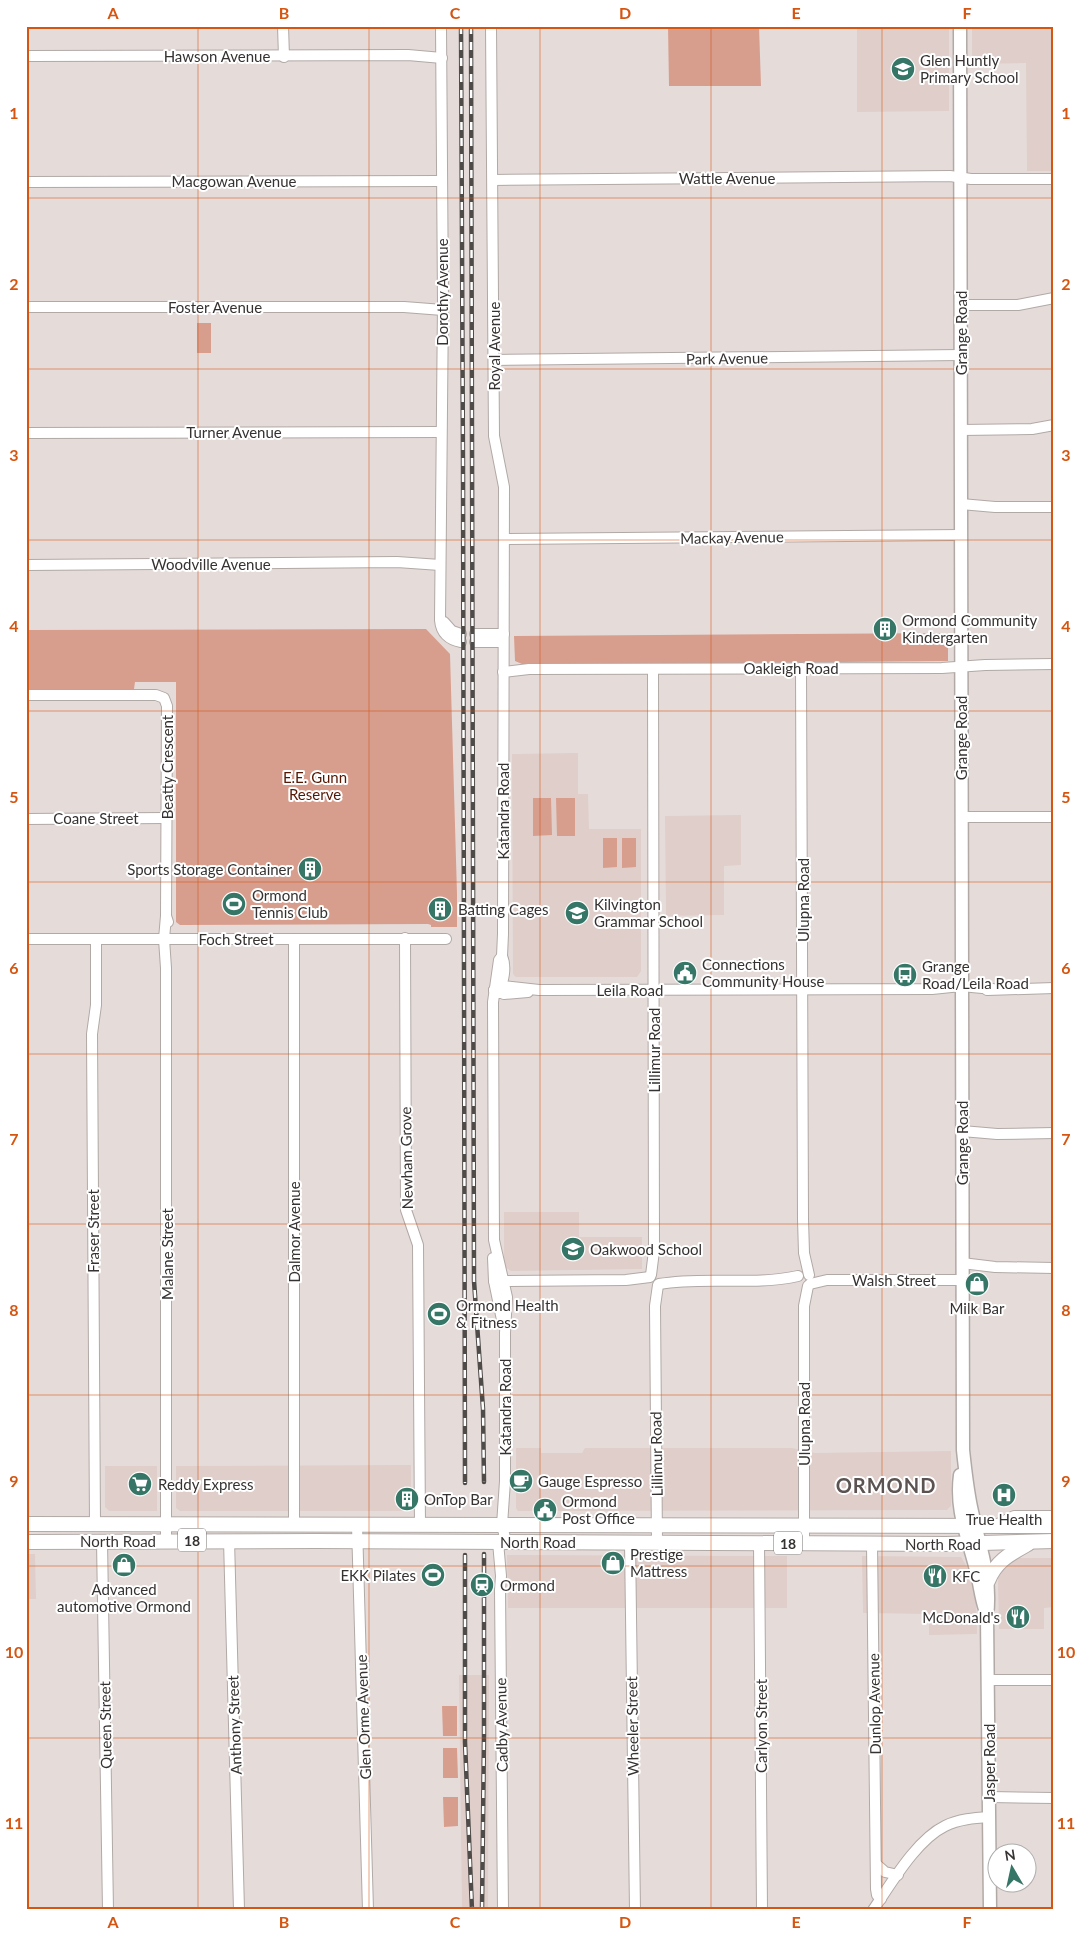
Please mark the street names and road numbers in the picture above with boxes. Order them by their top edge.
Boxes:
street label: Hawson Avenue [164,47,270,65]
street label: Wattle Avenue [679,169,775,187]
street label: Macgowan Avenue [172,172,297,190]
street label: Dorothy Avenue [433,238,451,346]
street label: Grange Road [952,291,970,375]
street label: Foster Avenue [168,298,262,316]
street label: Royal Avenue [485,302,503,390]
street label: Park Avenue [686,348,768,368]
street label: Turner Avenue [186,423,282,441]
street label: Mackay Avenue [680,527,784,547]
street label: Woodville Avenue [151,555,271,573]
street label: Oakleigh Road [743,659,839,677]
street label: Grange Road [952,696,970,780]
street label: Beatty Crescent [158,714,176,819]
street label: Katandra Road [494,763,512,859]
street label: Coane Street [53,809,139,827]
street label: Ulupna Road [794,858,812,942]
street label: Foch Street [198,930,274,948]
street label: Leila Road [597,981,663,999]
street label: Lillimur Road [645,1008,663,1092]
street label: Grange Road [953,1101,971,1185]
street label: Newham Grove [396,1106,416,1209]
street label: Dalmor Avenue [285,1181,303,1283]
street label: Fraser Street [84,1189,102,1273]
street label: Malane Street [158,1207,176,1300]
street label: Walsh Street [852,1271,937,1289]
street label: Katandra Road [496,1359,514,1455]
street label: Ulupna Road [795,1382,813,1466]
street label: Lillimur Road [646,1411,666,1497]
road number: 18 [178,1528,206,1552]
street label: North Road [80,1532,156,1550]
road number: 18 [774,1532,802,1555]
street label: North Road [500,1533,576,1551]
street label: North Road [905,1535,981,1553]
street label: Dunlop Avenue [864,1653,884,1755]
street label: Glen Orme Avenue [352,1654,374,1780]
street label: Anthony Street [223,1674,245,1775]
street label: Wheeler Street [622,1675,642,1776]
street label: Cadby Avenue [491,1678,511,1772]
street label: Carlyon Street [752,1678,770,1773]
street label: Queen Street [95,1680,115,1769]
street label: Jasper Road [980,1724,998,1802]

